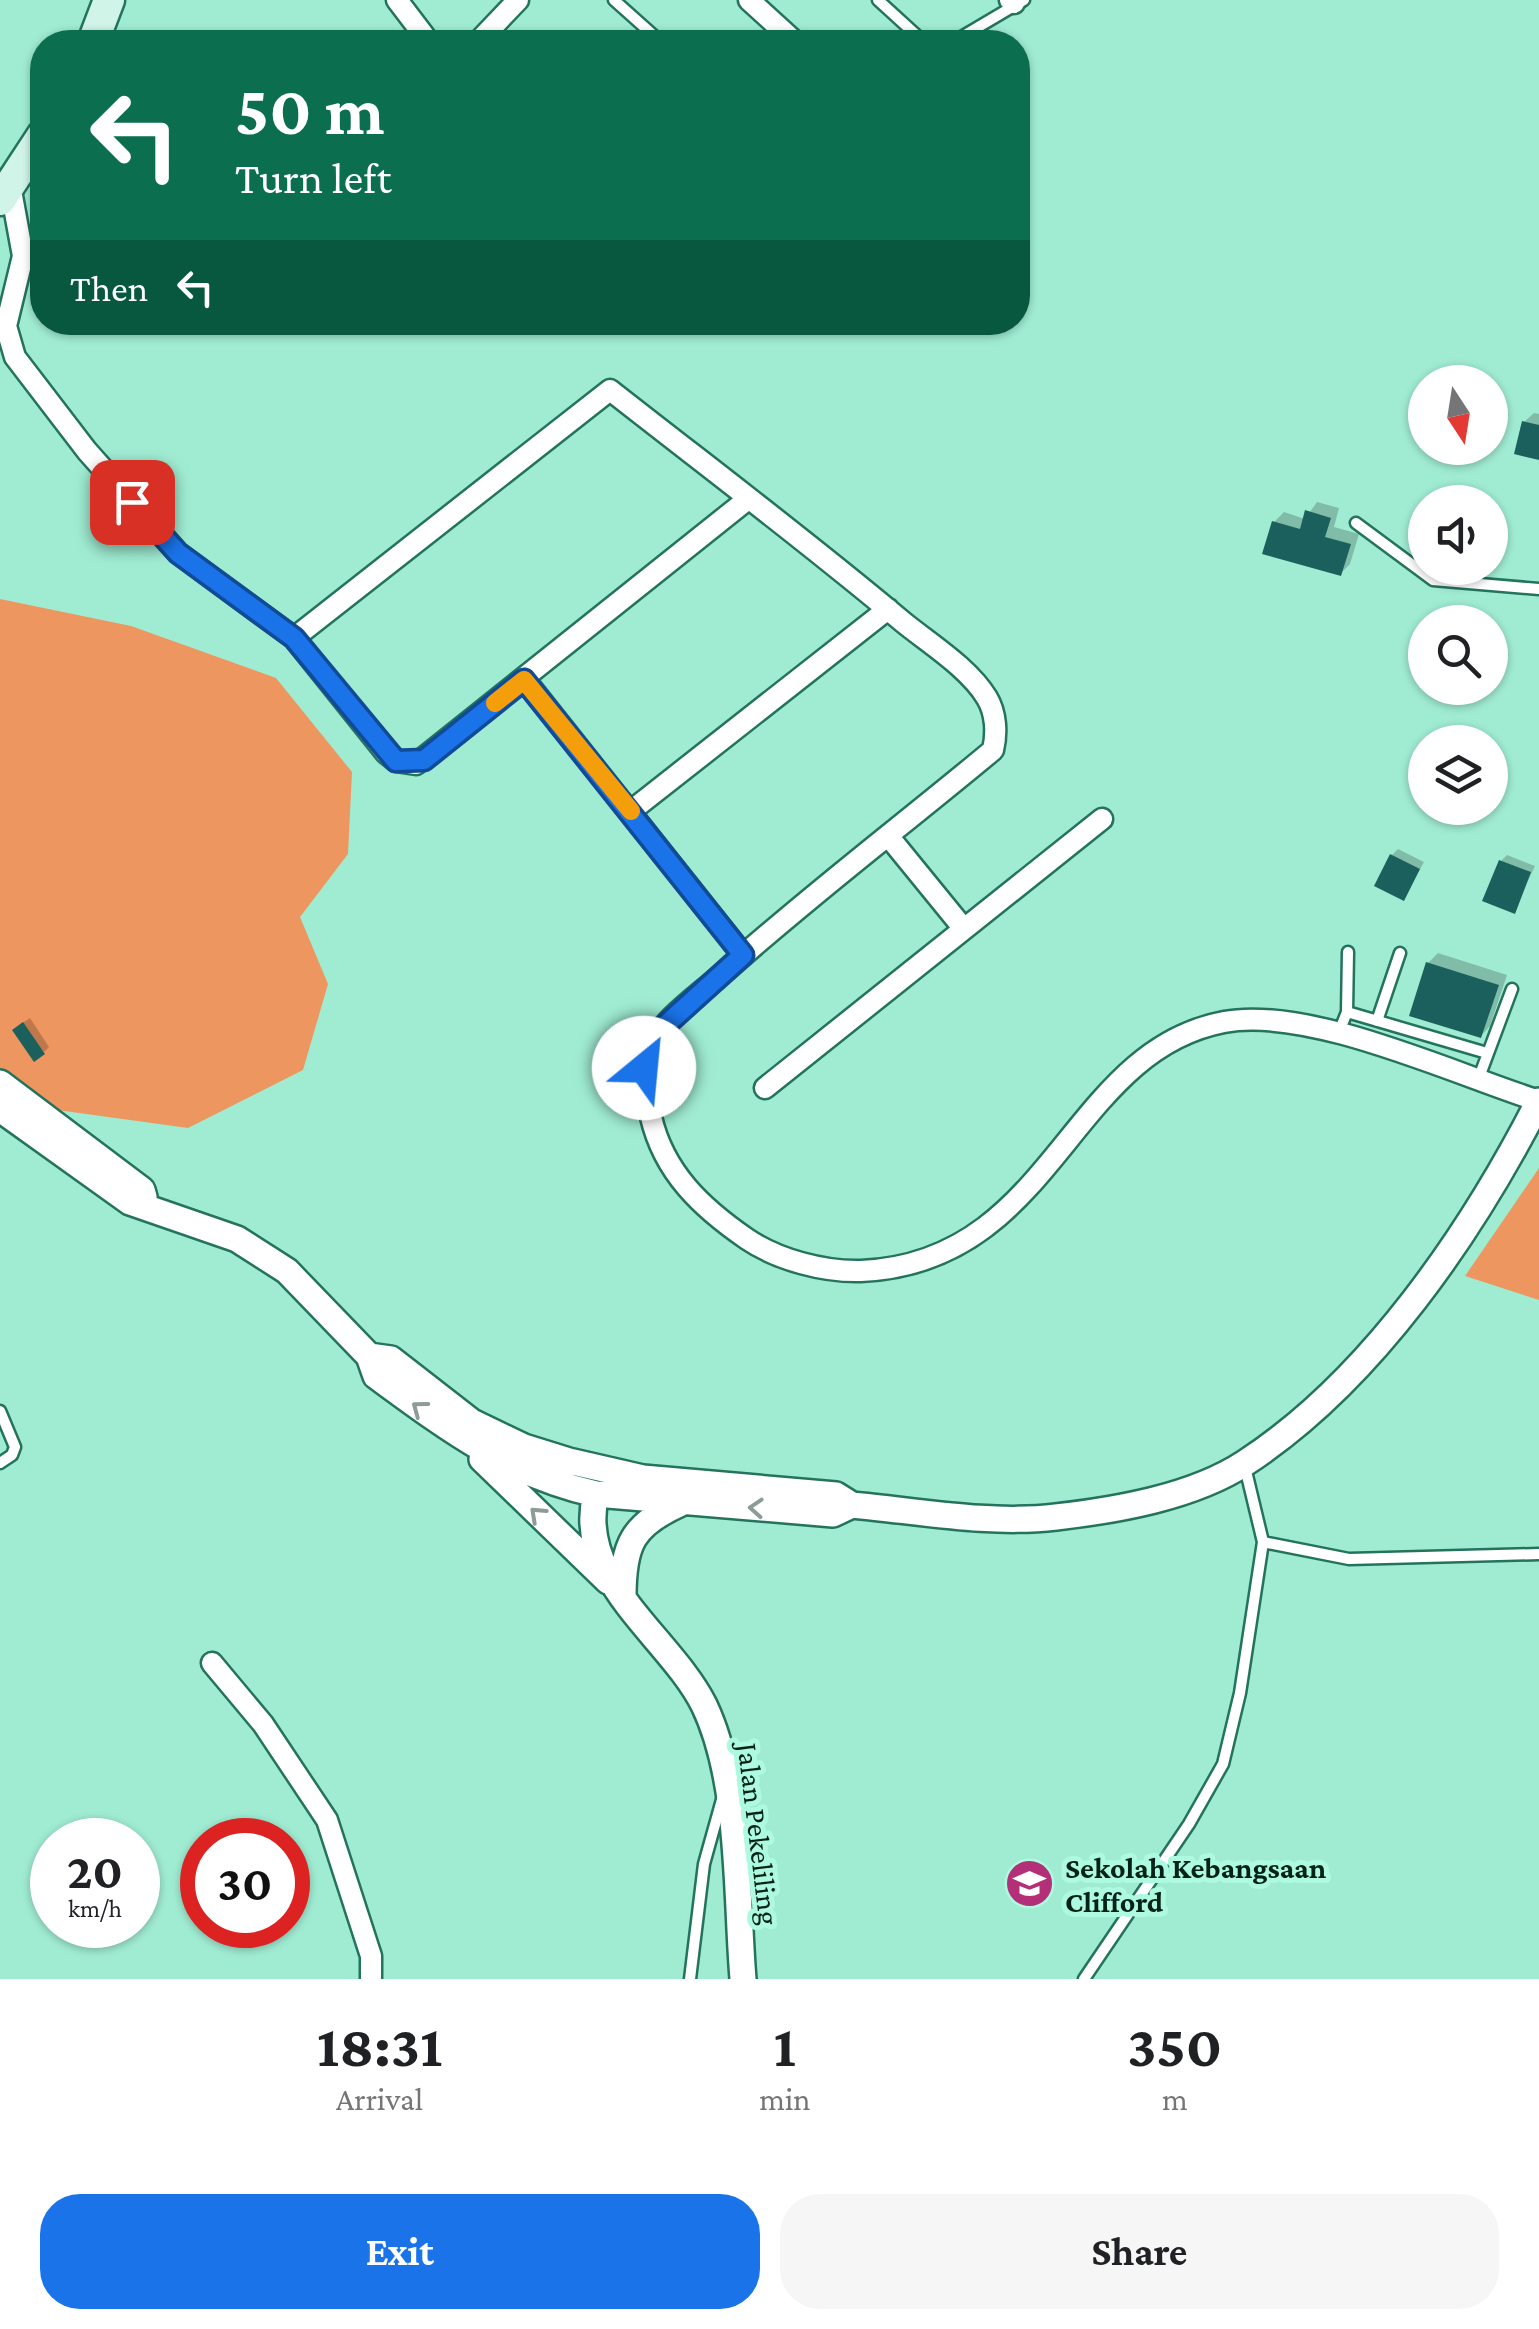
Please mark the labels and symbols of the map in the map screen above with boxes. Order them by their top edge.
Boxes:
north arrow [1408,365,1508,465]
pin [90,460,175,545]
position arrow [592,1016,696,1120]
one-way arrow [412,1402,430,1419]
one-way arrow [748,1498,764,1520]
one-way arrow [530,1508,549,1526]
street label: Jalan Pekeliling [730,1738,787,1927]
speed limit sign: 30 [180,1818,310,1948]
place label: Sekolah Kebangsaan Clifford [1065,1851,1326,1918]
school or university icon: Sekolah Kebangsaan Clifford [1004,1858,1056,1910]

